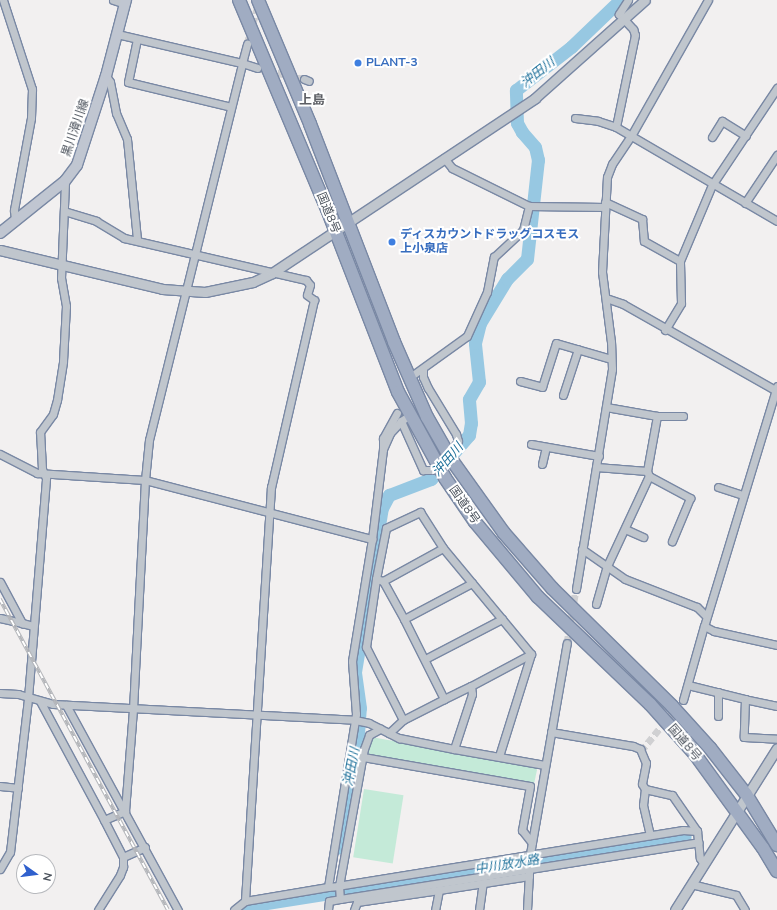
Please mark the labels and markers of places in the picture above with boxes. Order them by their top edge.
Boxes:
place label: PLANT-3 [366,56,418,70]
marker: PLANT-3 [353,58,363,68]
place label: ディスカウントドラッグコスモス 上小泉店 [400,228,580,256]
marker: ディスカウントドラッグコスモス 上小泉店 [387,237,397,247]

